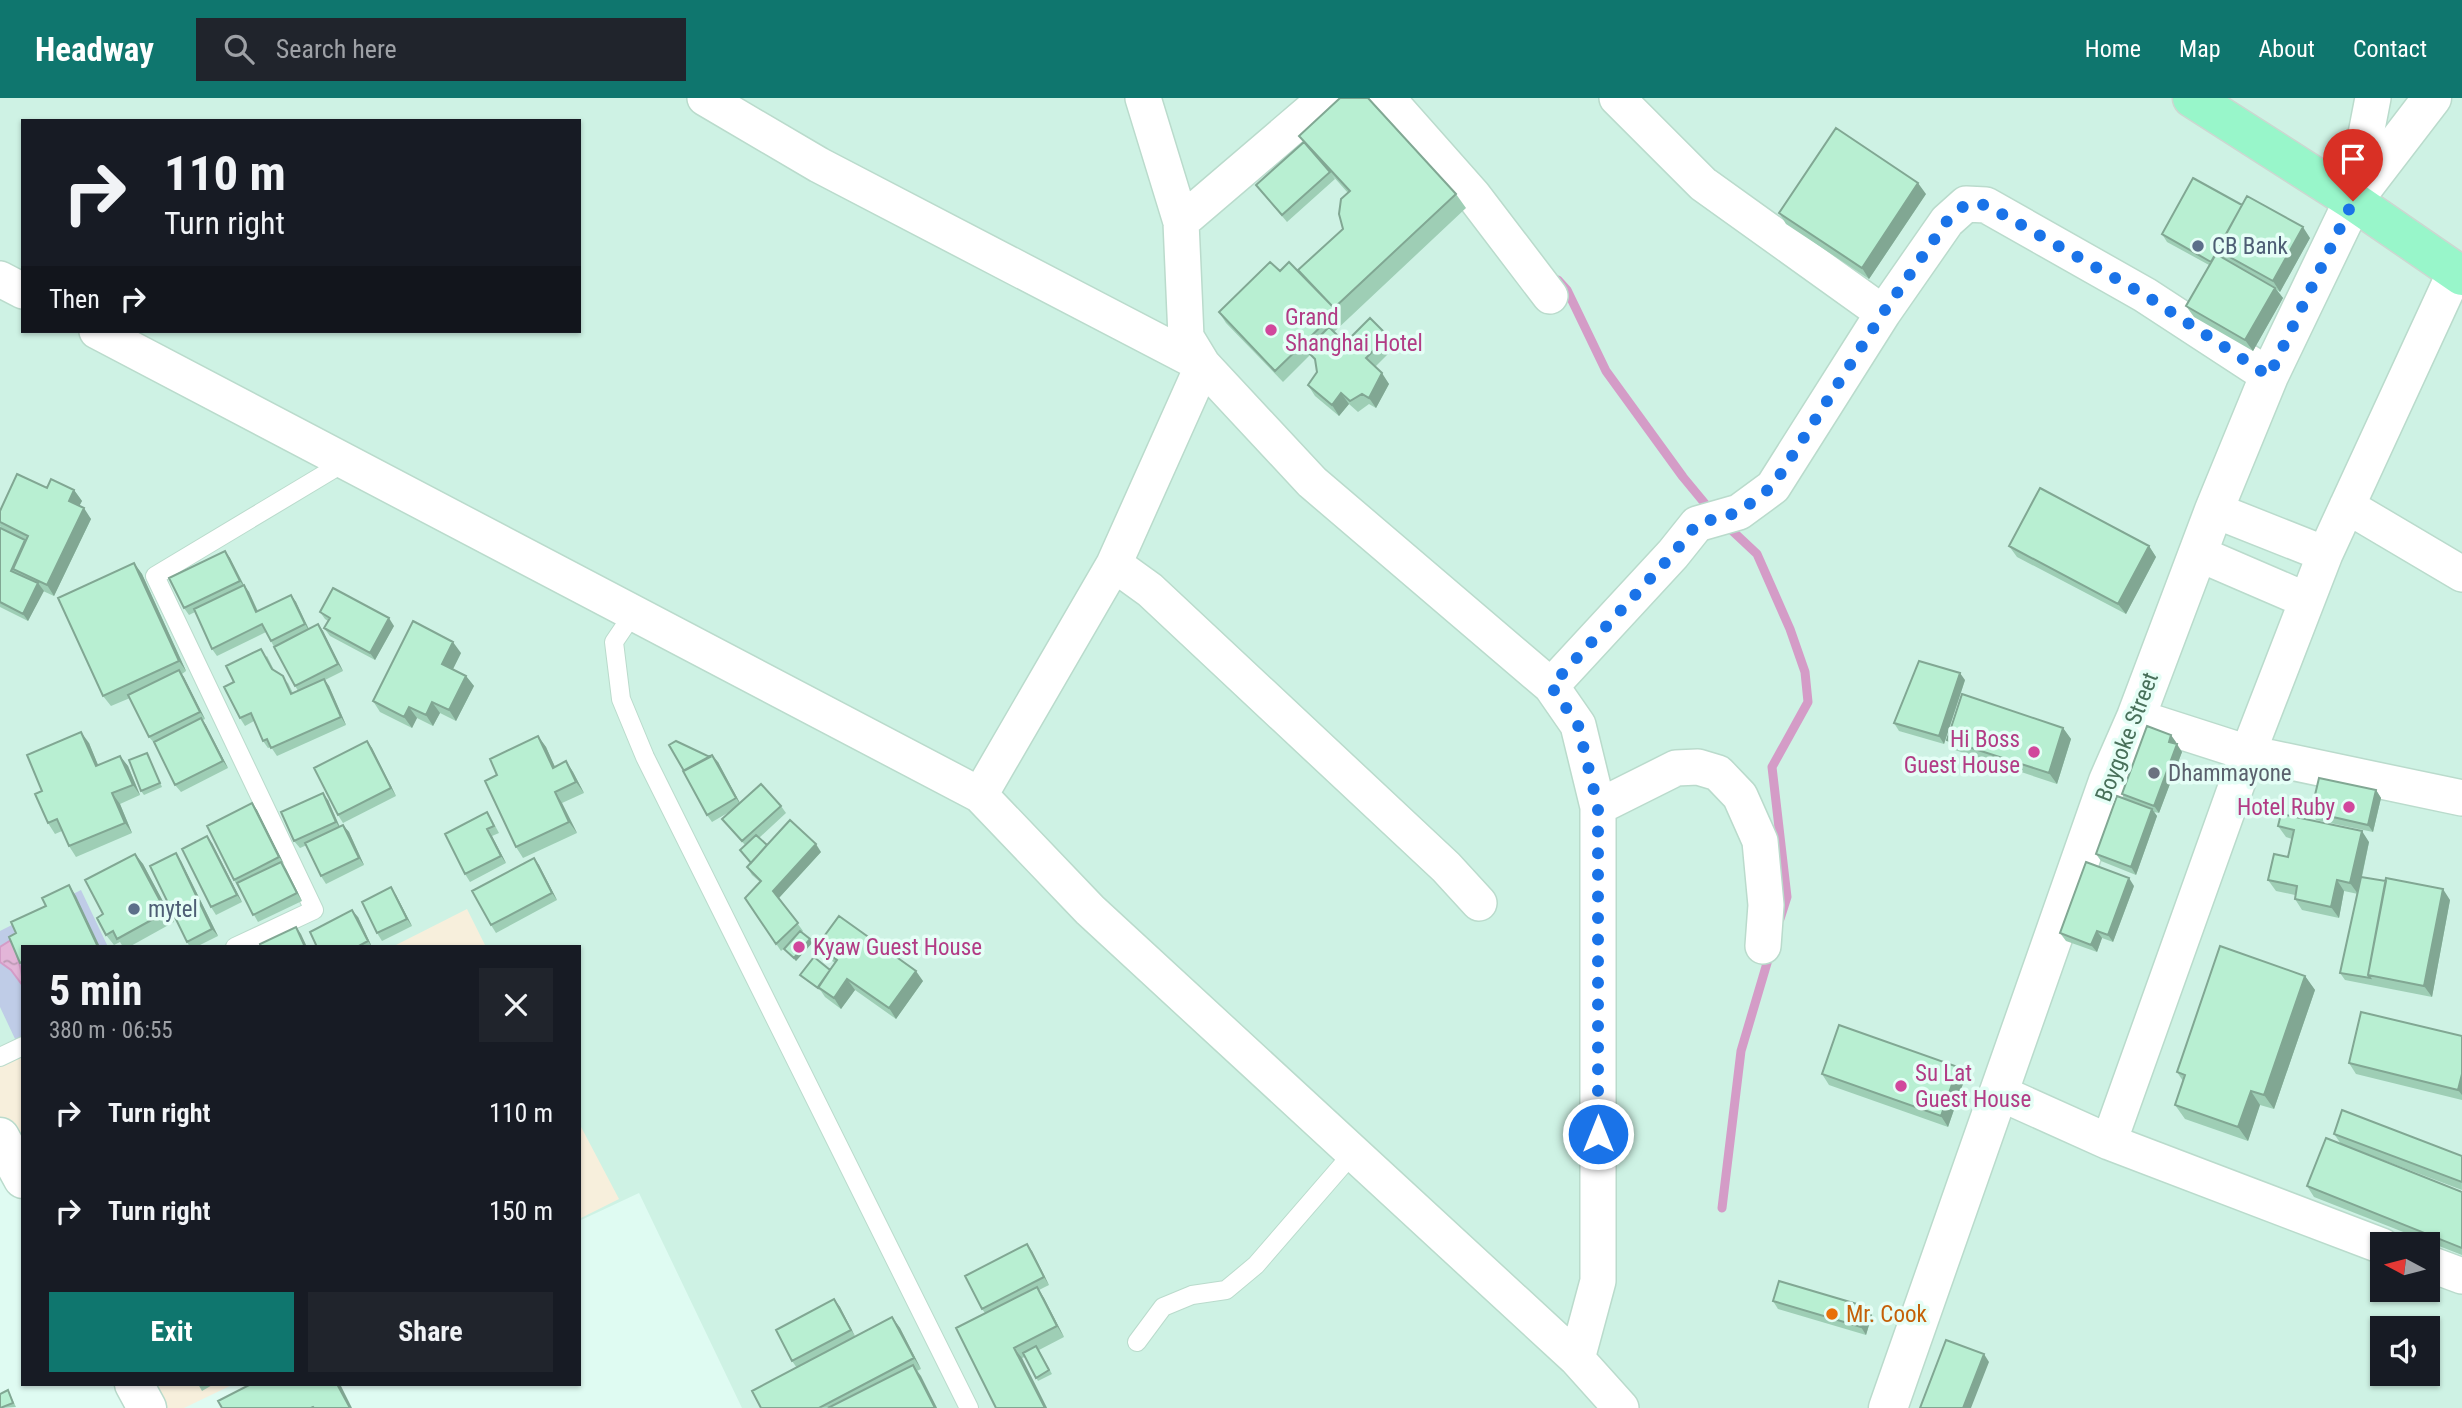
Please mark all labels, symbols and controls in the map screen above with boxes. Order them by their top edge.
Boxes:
search box [196,18,686,81]
text: Headway [35,30,154,69]
icon: search [220,30,258,68]
text: Search here [276,34,397,64]
text: Home [2085,35,2141,63]
text: Map [2179,35,2221,63]
text: About [2259,35,2315,63]
text: Contact [2353,35,2427,63]
pin [2323,129,2383,201]
icon: arrive [2334,140,2372,178]
text: 110 m [164,145,286,202]
icon: right [49,147,140,238]
text: Turn right [164,204,285,242]
place label: CB Bank [2212,233,2289,260]
marker: CB Bank [2190,238,2206,254]
icon: right [114,280,152,318]
text: Then [49,284,100,314]
place label: Grand Shanghai Hotel [1285,304,1423,357]
marker: Grand Shanghai Hotel [1263,322,1279,338]
street label: Boygoke Street [2090,669,2164,805]
place label: Hi Boss Guest House [1904,726,2020,779]
marker: Hi Boss Guest House [2026,744,2042,760]
place label: Dhammayone [2168,760,2292,787]
marker: Dhammayone [2146,765,2162,781]
place label: Hotel Ruby [2237,794,2335,821]
marker: Hotel Ruby [2341,799,2357,815]
place label: mytel [148,896,198,923]
marker: mytel [126,901,142,917]
place label: Kyaw Guest House [813,934,982,961]
marker: Kyaw Guest House [791,939,807,955]
text: 5 min [49,966,142,1015]
button: close [479,968,553,1042]
text: 380 m · 06:55 [49,1017,173,1044]
place label: Su Lat Guest House [1915,1060,2031,1113]
marker: Su Lat Guest House [1893,1078,1909,1094]
icon: right [49,1094,87,1132]
position arrow [1561,1097,1635,1171]
text: Turn right [108,1098,210,1128]
text: 110 m [489,1098,553,1128]
icon: right [49,1192,87,1230]
text: Turn right [108,1196,210,1226]
text: 150 m [489,1196,553,1226]
north arrow [2370,1232,2440,1302]
map controls [2370,1232,2440,1386]
button: Exit [49,1292,294,1372]
button: Share [308,1292,553,1372]
place label: Mr. Cook [1846,1301,1927,1328]
marker: Mr. Cook [1824,1306,1840,1322]
button: sound [2370,1316,2440,1386]

